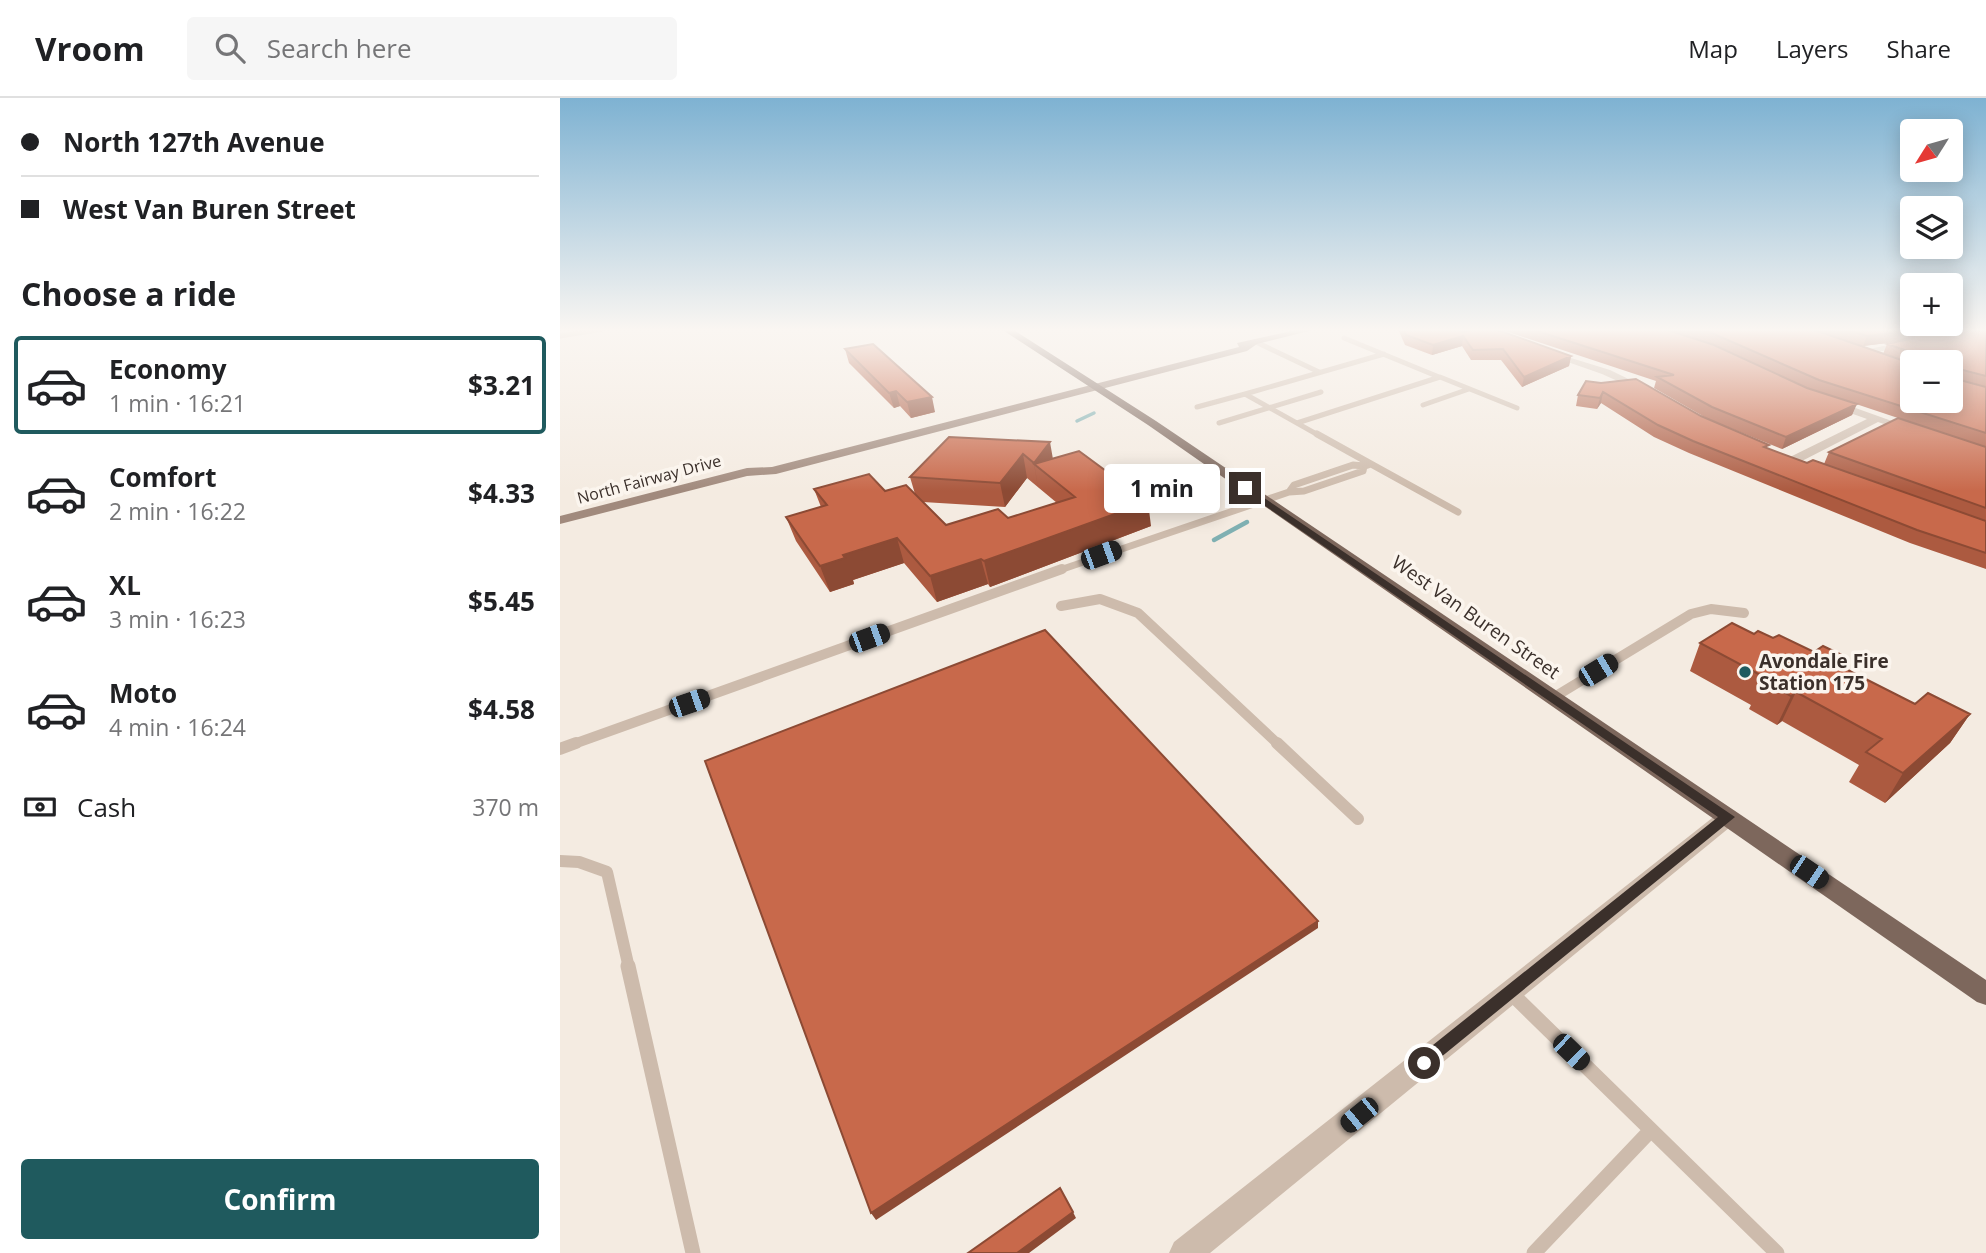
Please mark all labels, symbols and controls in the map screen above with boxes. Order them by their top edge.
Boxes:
search box [187,17,677,80]
text: Vroom [35,26,145,71]
icon: search [211,29,249,67]
text: Search here [267,30,412,66]
text: Map [1688,32,1738,65]
text: Layers [1776,32,1849,65]
text: Share [1887,32,1951,65]
north arrow [1900,119,1964,182]
map controls [1900,119,1963,413]
text: North 127th Avenue [63,124,325,160]
text: West Van Buren Street [63,191,356,227]
button: layers [1900,196,1963,259]
text: Choose a ride [21,272,236,315]
button: + [1900,273,1963,336]
button: − [1900,350,1963,413]
text: Economy [109,351,227,387]
icon: car [25,354,88,417]
text: $3.21 [468,367,535,403]
text: 1 min · 16:21 [109,387,246,419]
street label: North Fairway Drive [575,449,723,509]
text: Comfort [109,459,216,495]
icon: car [25,462,88,525]
callout: 1 min [1105,464,1220,512]
text: 1 min [1130,472,1194,504]
route end [1229,472,1261,504]
text: $4.33 [468,475,535,511]
text: 2 min · 16:22 [109,495,246,527]
car [1078,538,1125,572]
street label: West Van Buren Street [1387,549,1565,685]
text: XL [109,567,141,603]
icon: car [25,570,88,633]
text: $5.45 [468,583,535,619]
text: 3 min · 16:23 [109,603,246,635]
car [846,621,893,655]
place label: Avondale Fire Station 175 [1759,648,1889,696]
car [1575,650,1622,690]
marker: Avondale Fire Station 175 [1737,664,1753,680]
text: Moto [109,675,177,711]
icon: car [25,678,88,741]
car [666,686,713,720]
text: $4.58 [468,691,535,727]
text: 4 min · 16:24 [109,711,246,743]
icon: cash [21,788,59,826]
text: Cash [77,789,136,825]
text: 370 m [472,791,539,823]
car [1786,852,1833,892]
car [1549,1030,1594,1074]
route start [1408,1047,1440,1079]
car [1337,1094,1382,1136]
button: Confirm [21,1159,539,1239]

